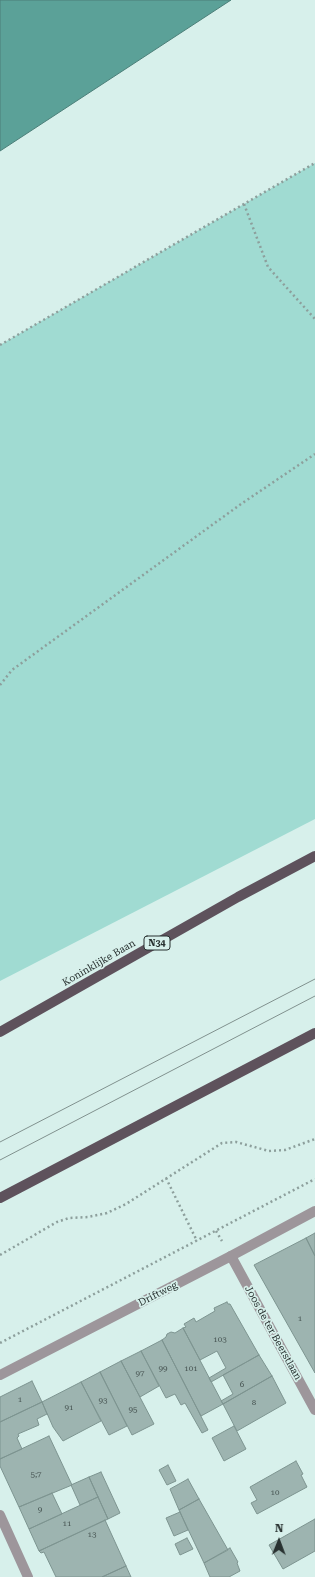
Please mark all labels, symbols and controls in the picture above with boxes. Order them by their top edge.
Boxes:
road number: N34 [144,936,170,950]
street label: Koninklijke Baan [60,937,138,989]
street label: Driftweg [136,1279,180,1309]
street label: Joos de ter Beerstlaan [242,1284,304,1382]
house number: 1 [298,1314,302,1324]
house number: 103 [213,1335,227,1345]
house number: 99 [159,1364,167,1374]
house number: 101 [184,1364,198,1374]
house number: 97 [136,1369,144,1379]
house number: 6 [240,1380,244,1390]
house number: 1 [18,1395,22,1405]
house number: 93 [99,1396,107,1406]
house number: 8 [252,1398,256,1408]
house number: 91 [65,1403,73,1413]
house number: 95 [129,1405,137,1415]
house number: 5;7 [30,1470,42,1480]
house number: 10 [271,1488,279,1498]
house number: 9 [38,1505,42,1515]
house number: 11 [63,1519,71,1529]
north arrow [259,1521,299,1561]
text: N [275,1522,284,1535]
house number: 13 [88,1530,96,1540]

